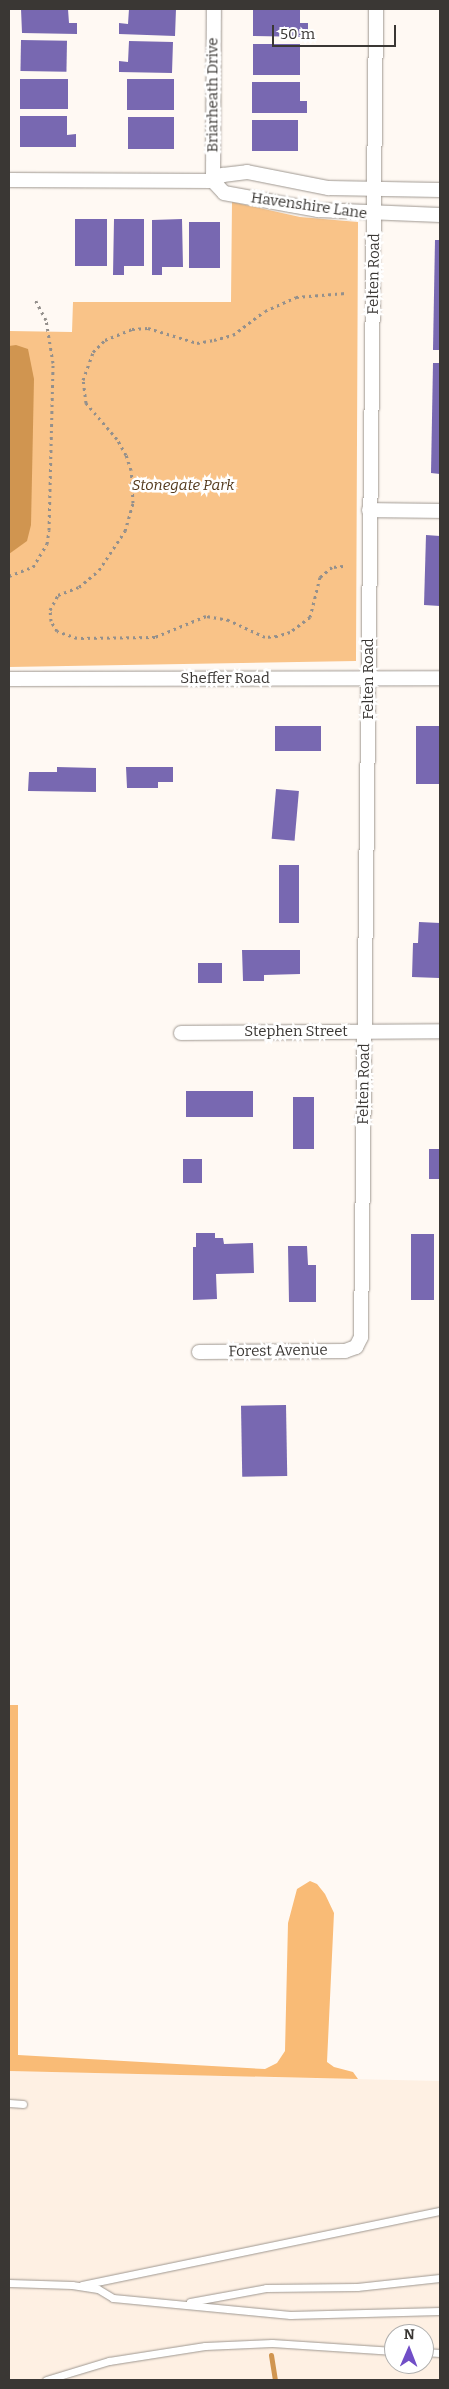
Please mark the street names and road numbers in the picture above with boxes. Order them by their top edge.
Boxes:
street label: Briarheath Drive [204,38,222,152]
street label: Havenshire Lane [250,189,368,223]
street label: Felten Road [364,233,384,315]
street label: Felten Road [360,638,378,720]
street label: Sheffer Road [180,670,270,688]
street label: Stephen Street [244,1023,348,1041]
street label: Felten Road [354,1043,374,1125]
street label: Forest Avenue [228,1341,328,1361]

